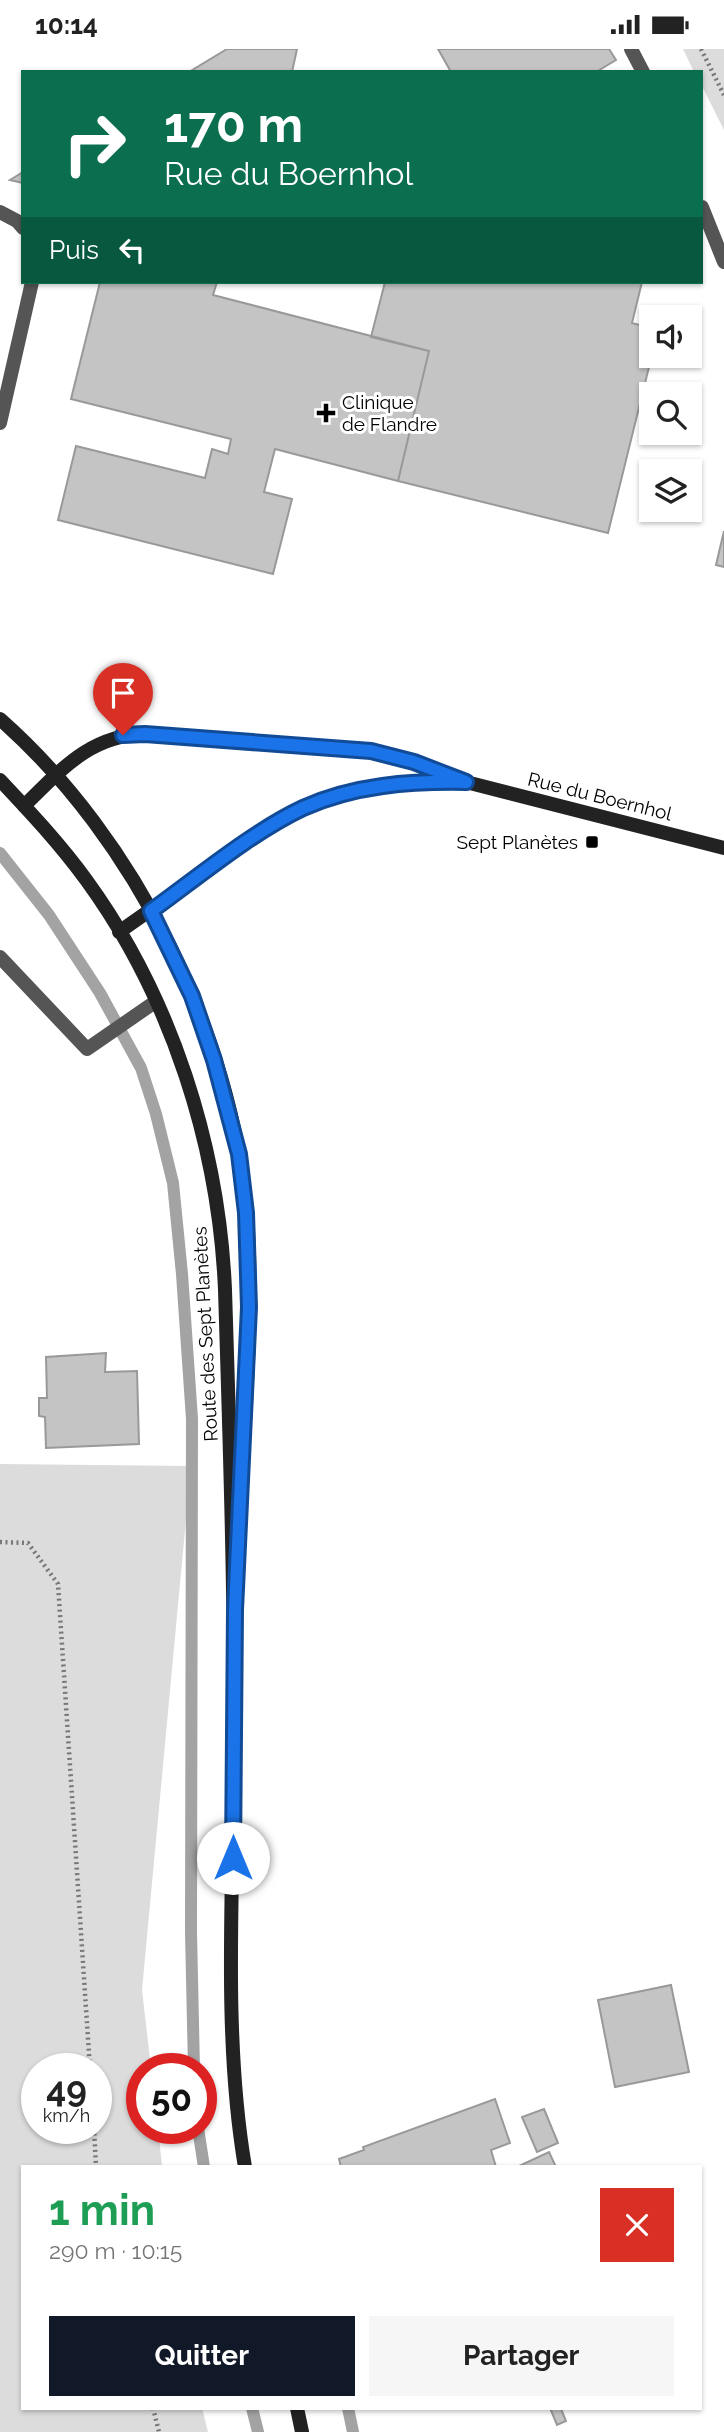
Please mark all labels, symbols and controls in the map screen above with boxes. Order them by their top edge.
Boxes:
text: 10:14 [35,10,98,40]
text: 170 m [164,96,303,153]
icon: right [49,98,140,189]
text: Rue du Boernhol [164,155,413,192]
icon: left [113,231,151,269]
text: Puis [49,235,99,265]
map controls [639,305,702,522]
button: sound [639,305,702,368]
button: search [639,382,702,445]
place label: Clinique de Flandre [342,391,437,435]
marker: Clinique de Flandre [316,403,336,423]
button: layers [639,459,702,522]
pin [93,663,153,735]
icon: arrive [104,674,142,712]
street label: Rue du Boernhol [526,767,675,825]
place label: Sept Planètes [457,831,578,853]
marker: Sept Planètes [584,834,600,850]
street label: Route des Sept Planètes [188,1226,222,1442]
position arrow [196,1821,270,1895]
speed limit sign: 50 [126,2053,217,2144]
text: 49 [46,2069,87,2110]
text: km/h [43,2105,90,2126]
text: 1 min [49,2186,155,2235]
button: close [600,2188,674,2262]
text: 290 m · 10:15 [49,2237,182,2264]
button: Quitter [49,2316,355,2396]
button: Partager [369,2316,674,2396]

